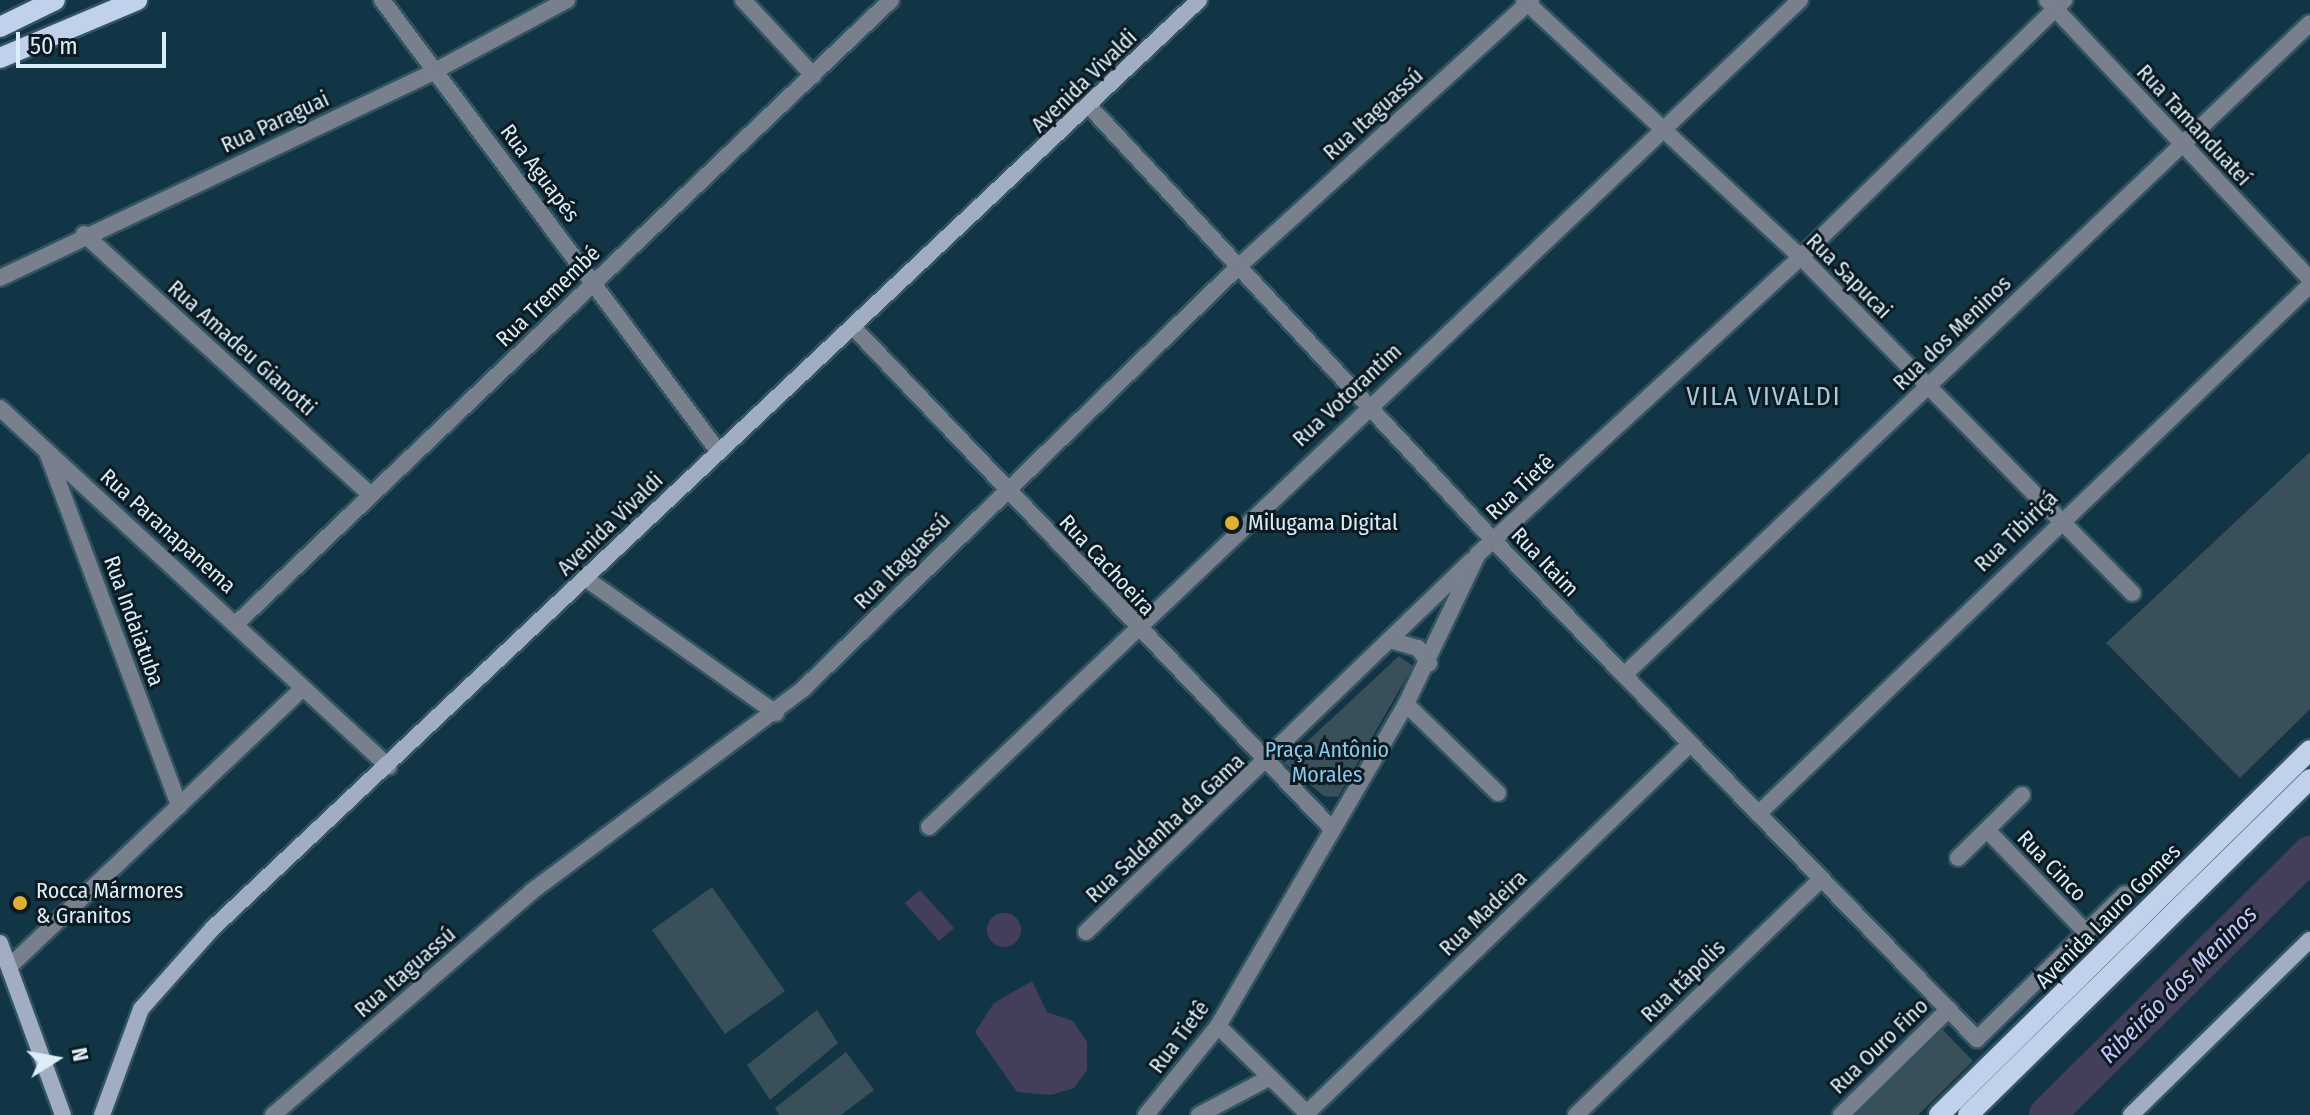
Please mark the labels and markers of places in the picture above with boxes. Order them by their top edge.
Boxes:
place label: Milugama Digital [1248,510,1398,536]
marker: Milugama Digital [1223,514,1241,532]
place label: Rocca Mármores & Granitos [36,877,183,928]
marker: Rocca Mármores & Granitos [11,894,29,912]

